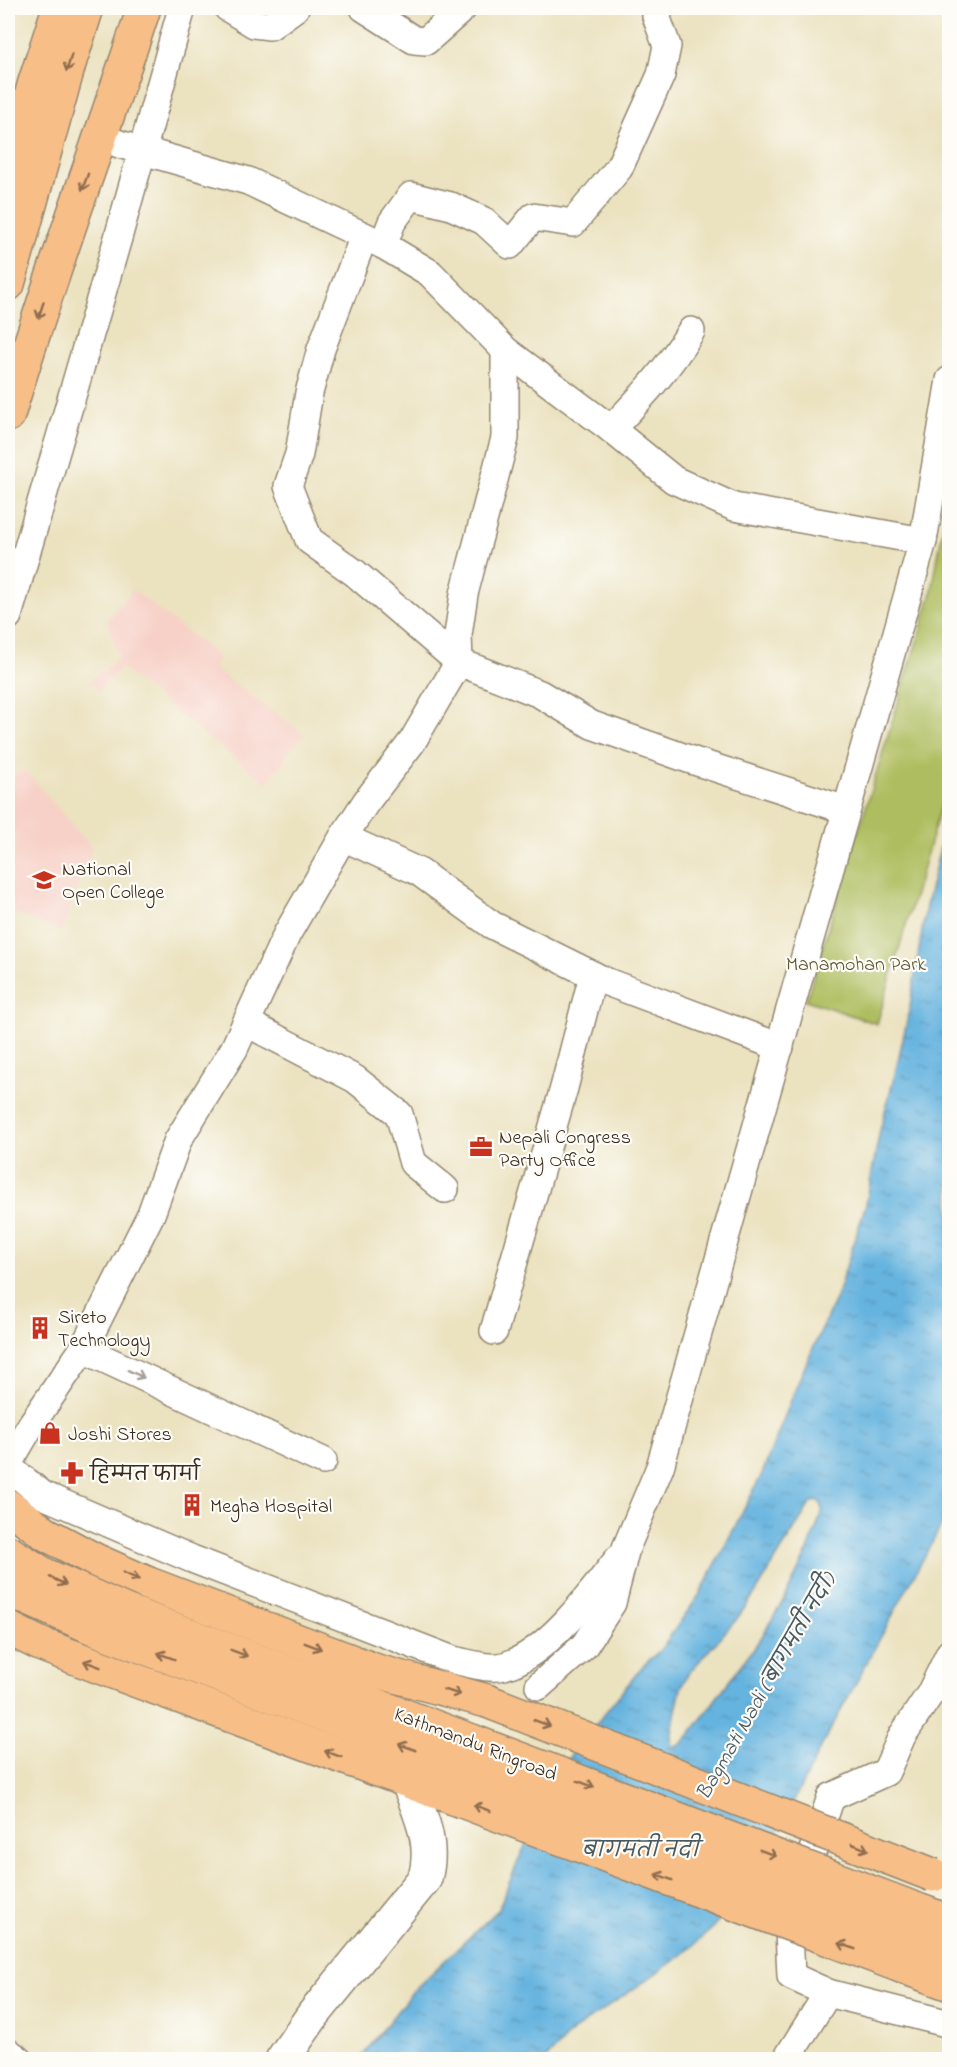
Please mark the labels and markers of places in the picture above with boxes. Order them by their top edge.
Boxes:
place label: National Open College [62,856,164,909]
school or university icon: National Open College [31,867,57,893]
place label: Nepali Congress Party Office [499,1124,631,1176]
office icon: Nepali Congress Party Office [468,1134,494,1160]
place label: Sireto Technology [58,1304,150,1357]
building icon: Sireto Technology [27,1315,53,1341]
shop icon: Joshi Stores [37,1420,63,1446]
place label: Joshi Stores [68,1421,172,1450]
place label: हिम्मत फार्मा [89,1457,201,1490]
pharmacy icon: हिम्मत फार्मा [59,1460,85,1486]
building icon: Megha Hospital [179,1492,205,1518]
place label: Megha Hospital [210,1493,332,1523]

